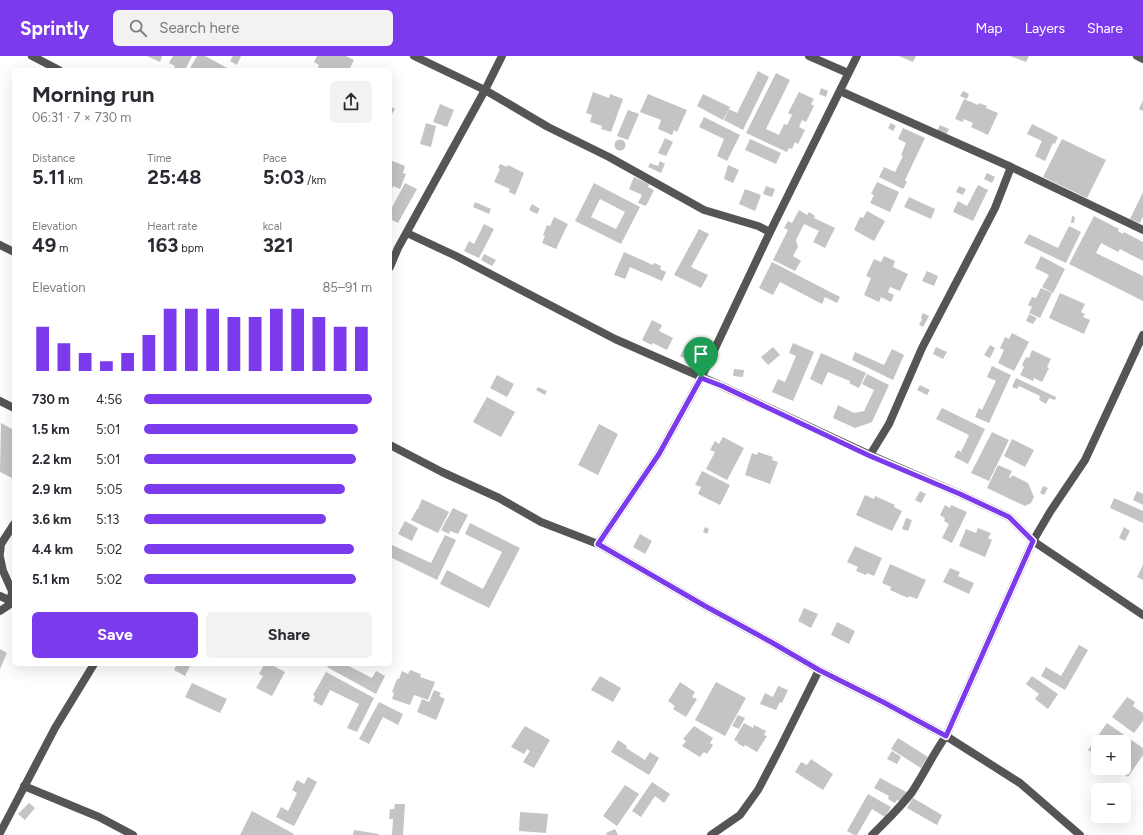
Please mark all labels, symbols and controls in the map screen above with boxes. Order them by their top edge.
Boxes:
search box [113,10,393,46]
text: Sprintly [20,17,89,40]
icon: search [127,17,149,39]
text: Search here [159,19,239,37]
text: Map [975,20,1003,37]
text: Layers [1025,20,1065,37]
text: Share [1087,20,1123,37]
text: Morning run [32,81,155,108]
button: share [330,81,372,123]
text: 06:31 · 7 × 730 m [32,110,131,125]
text: Distance [32,152,75,165]
text: Time [147,152,171,165]
text: Pace [263,152,286,165]
text: 5.11 [32,165,65,189]
text: 25:48 [147,165,201,189]
text: 5:03 [263,165,304,189]
text: km [65,174,83,187]
text: /km [304,174,326,187]
text: Elevation [32,220,77,233]
text: Heart rate [147,220,197,233]
text: kcal [263,220,282,233]
text: 49 [32,233,56,257]
text: 163 [147,233,179,257]
text: 321 [263,233,294,257]
text: m [56,242,68,255]
text: bpm [179,242,204,255]
text: Elevation [32,280,85,295]
text: 85–91 m [322,280,372,295]
pin [684,337,718,378]
icon: arrive [690,343,712,365]
text: 730 m [32,392,69,407]
text: 4:56 [96,392,122,407]
text: 1.5 km [32,422,70,437]
text: 5:01 [96,422,120,437]
text: 2.2 km [32,452,72,467]
text: 5:01 [96,452,120,467]
text: 2.9 km [32,482,72,497]
text: 5:05 [96,482,123,497]
text: 3.6 km [32,512,71,527]
text: 5:13 [96,512,119,527]
text: 4.4 km [32,542,73,557]
text: 5:02 [96,542,122,557]
text: 5.1 km [32,572,70,587]
text: 5:02 [96,572,122,587]
button: Save [32,612,198,658]
button: Share [206,612,372,658]
map controls [1091,735,1131,823]
button: + [1091,735,1131,775]
button: − [1091,783,1131,823]

